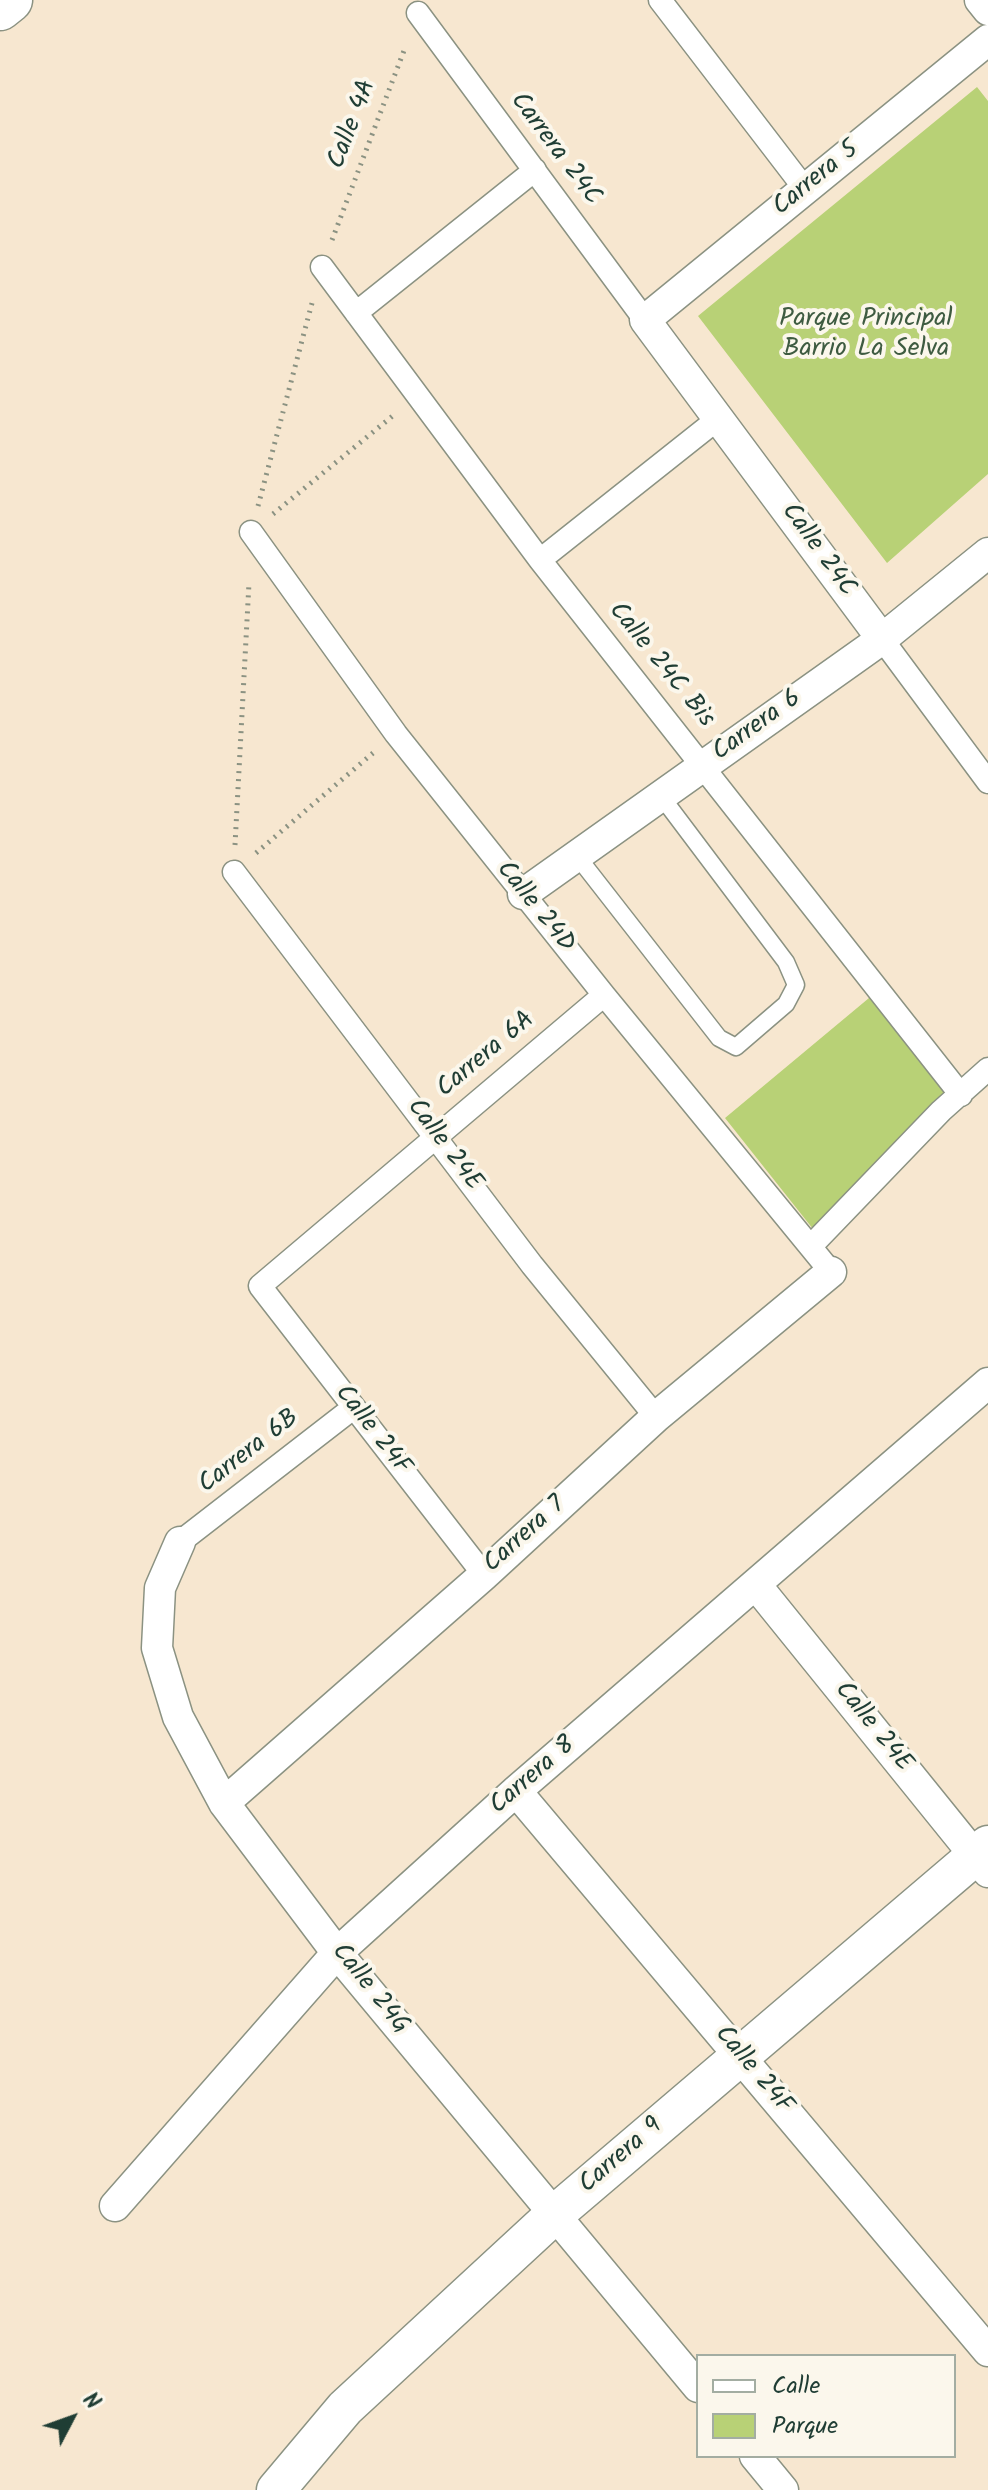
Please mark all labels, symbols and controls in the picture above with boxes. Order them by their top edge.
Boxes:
street label: Calle 4A [323,76,385,174]
street label: Carrera 24C [502,88,606,212]
street label: Carrera 5 [768,136,866,224]
park label: Parque Principal Barrio La Selva [779,305,953,366]
street label: Calle 24C [773,498,861,604]
street label: Calle 24C Bis [600,597,720,735]
street label: Carrera 6 [707,684,809,770]
street label: Calle 24D [488,856,580,960]
street label: Carrera 6A [432,1006,542,1106]
street label: Calle 24E [398,1094,488,1198]
street label: Calle 24F [326,1380,416,1482]
street label: Carrera 6B [194,1404,306,1502]
street label: Carrera 7 [478,1491,574,1581]
street label: Calle 24E [826,1676,918,1780]
street label: Carrera 8 [485,1731,583,1823]
street label: Calle 24G [323,1938,415,2042]
street label: Calle 24F [706,2021,798,2121]
street label: Carrera 9 [574,2112,670,2202]
legend [696,2354,956,2458]
text: Calle [772,2367,820,2406]
north arrow [32,2378,112,2458]
text: N [73,2385,108,2419]
text: Parque [772,2407,838,2446]

